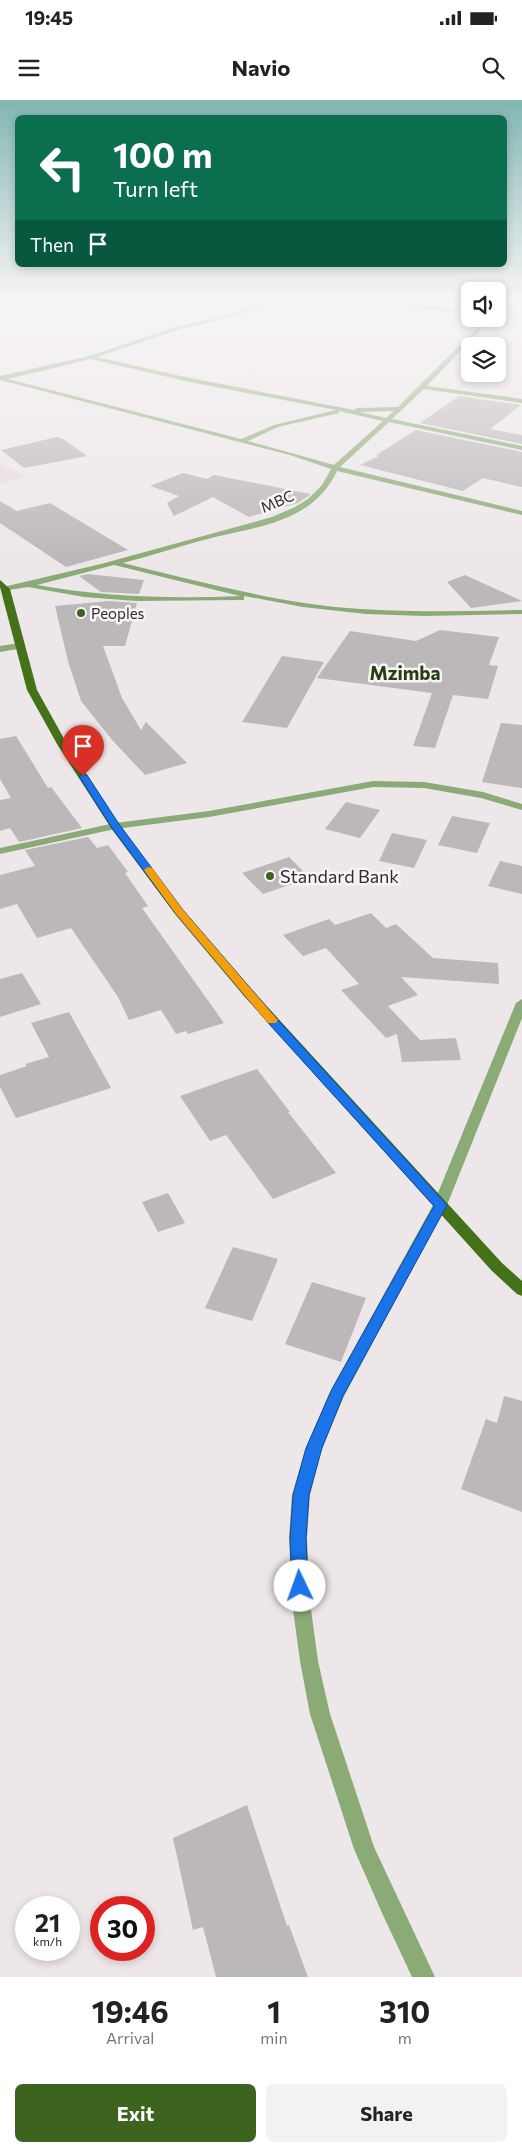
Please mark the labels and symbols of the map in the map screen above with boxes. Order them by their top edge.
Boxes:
street label: MBC [258,486,296,516]
place label: Peoples [91,604,145,622]
marker: Peoples [75,607,87,619]
district label: Mzimba [369,661,441,684]
pin [62,725,104,776]
place label: Standard Bank [280,865,399,887]
marker: Standard Bank [264,870,276,882]
position arrow [273,1559,325,1611]
speed limit sign: 30 [90,1896,155,1961]

